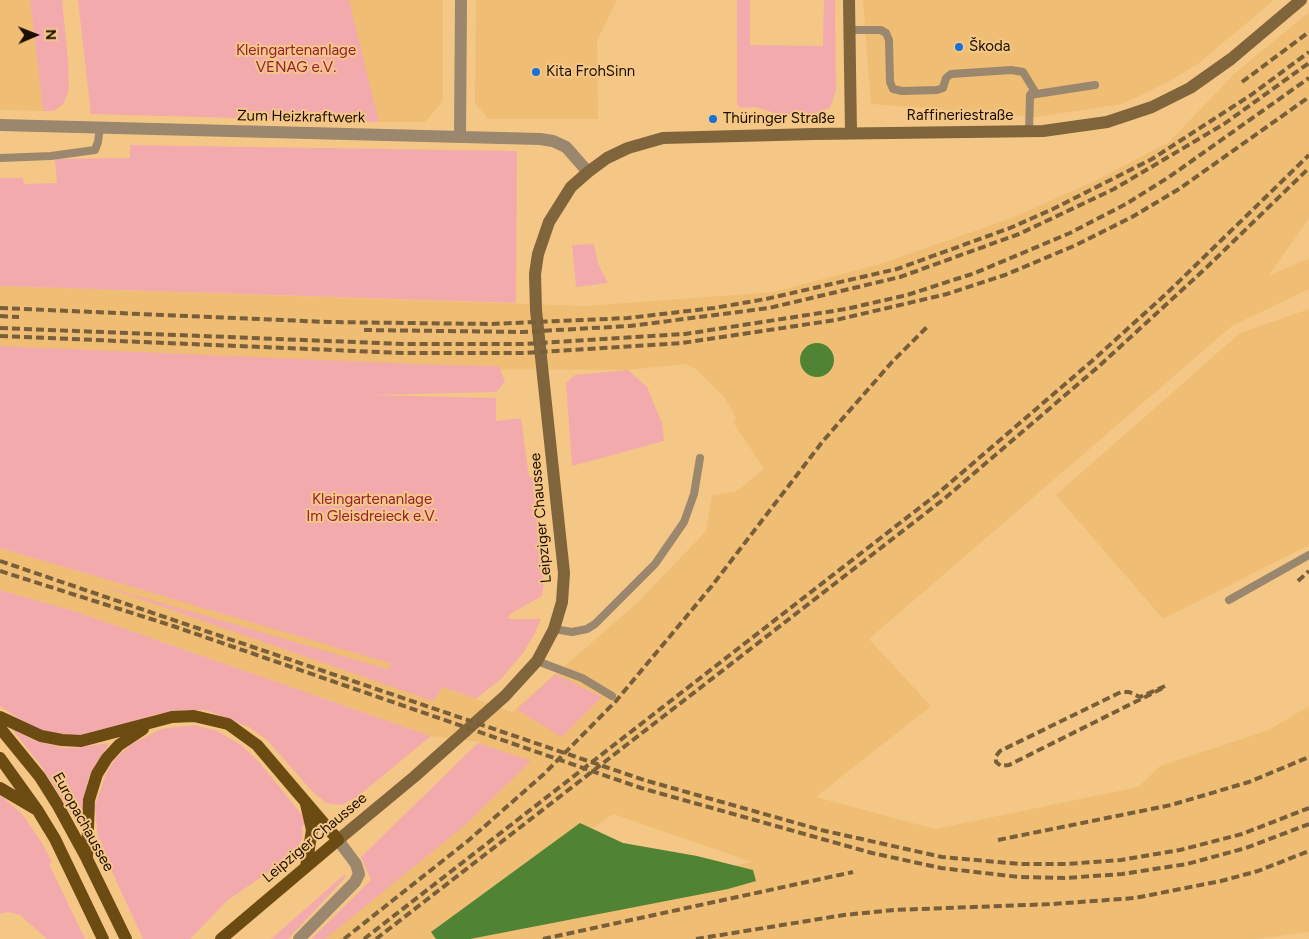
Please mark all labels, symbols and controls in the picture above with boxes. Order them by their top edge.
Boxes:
north arrow [10,10,60,60]
text: N [42,29,59,40]
place label: Škoda [969,38,1010,56]
marker: Škoda [953,41,965,53]
park label: Kleingartenanlage VENAG e.V. [236,42,356,77]
place label: Kita FrohSinn [546,63,635,81]
marker: Kita FrohSinn [530,66,542,78]
street label: Zum Heizkraftwerk [237,107,365,127]
street label: Raffineriestraße [907,107,1013,125]
place label: Thüringer Straße [723,110,835,128]
marker: Thüringer Straße [707,113,719,125]
street label: Leipziger Chaussee [526,452,556,584]
park label: Kleingartenanlage Im Gleisdreieck e.V. [306,491,438,526]
street label: Europachaussee [48,769,118,875]
street label: Leipziger Chaussee [259,789,371,887]

